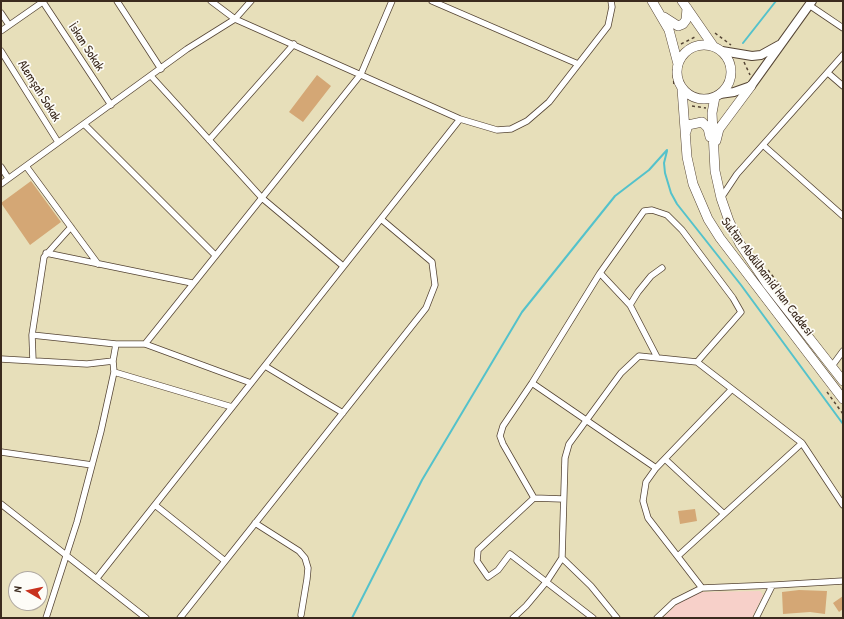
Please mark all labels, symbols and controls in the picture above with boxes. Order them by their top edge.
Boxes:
street label: İskan Sokak [65,20,107,74]
street label: Alemşah Sokak [14,57,64,125]
street label: Sultan Abdülhamid Han Caddesi [717,215,817,339]
north arrow [8,571,48,611]
text: N [10,585,25,593]

